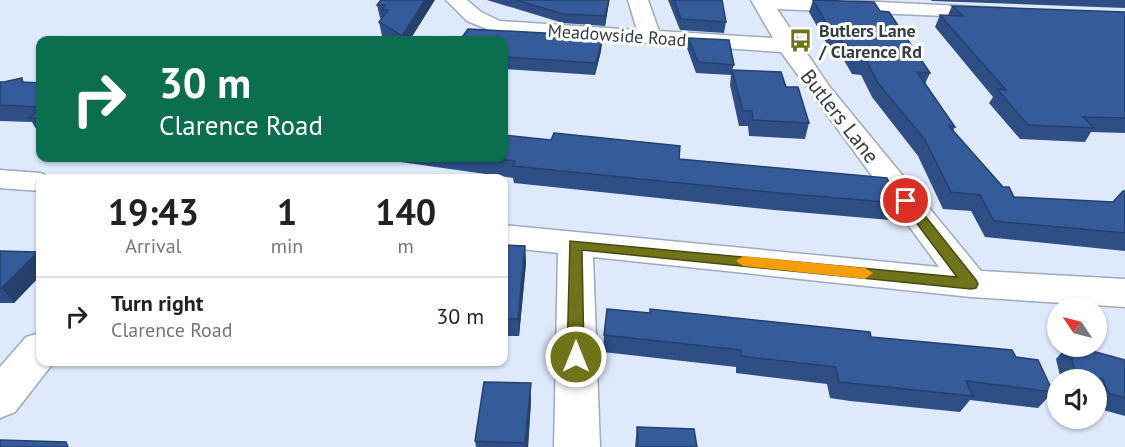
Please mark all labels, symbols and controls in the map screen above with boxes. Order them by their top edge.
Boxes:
street label: Meadowside Road [547,19,687,51]
place label: Butlers Lane / Clarence Rd [818,19,922,63]
bus stop icon: Butlers Lane / Clarence Rd [788,27,814,53]
text: 30 m [159,55,251,110]
icon: right [60,60,138,138]
street label: Butlers Lane [795,64,885,168]
text: Clarence Road [159,108,323,142]
pin [880,175,931,226]
icon: arrive [889,184,922,217]
text: 19:43 [108,188,199,235]
text: 1 [277,188,297,235]
text: 140 [375,188,436,235]
text: Arrival [125,233,181,259]
text: min [271,233,303,259]
text: m [398,233,414,259]
text: Turn right [111,289,203,317]
north arrow [1047,297,1107,357]
map controls [1047,297,1107,429]
icon: right [60,300,93,333]
text: 30 m [436,302,484,330]
text: Clarence Road [111,317,232,343]
position arrow [544,325,608,389]
button: sound [1047,369,1107,429]

